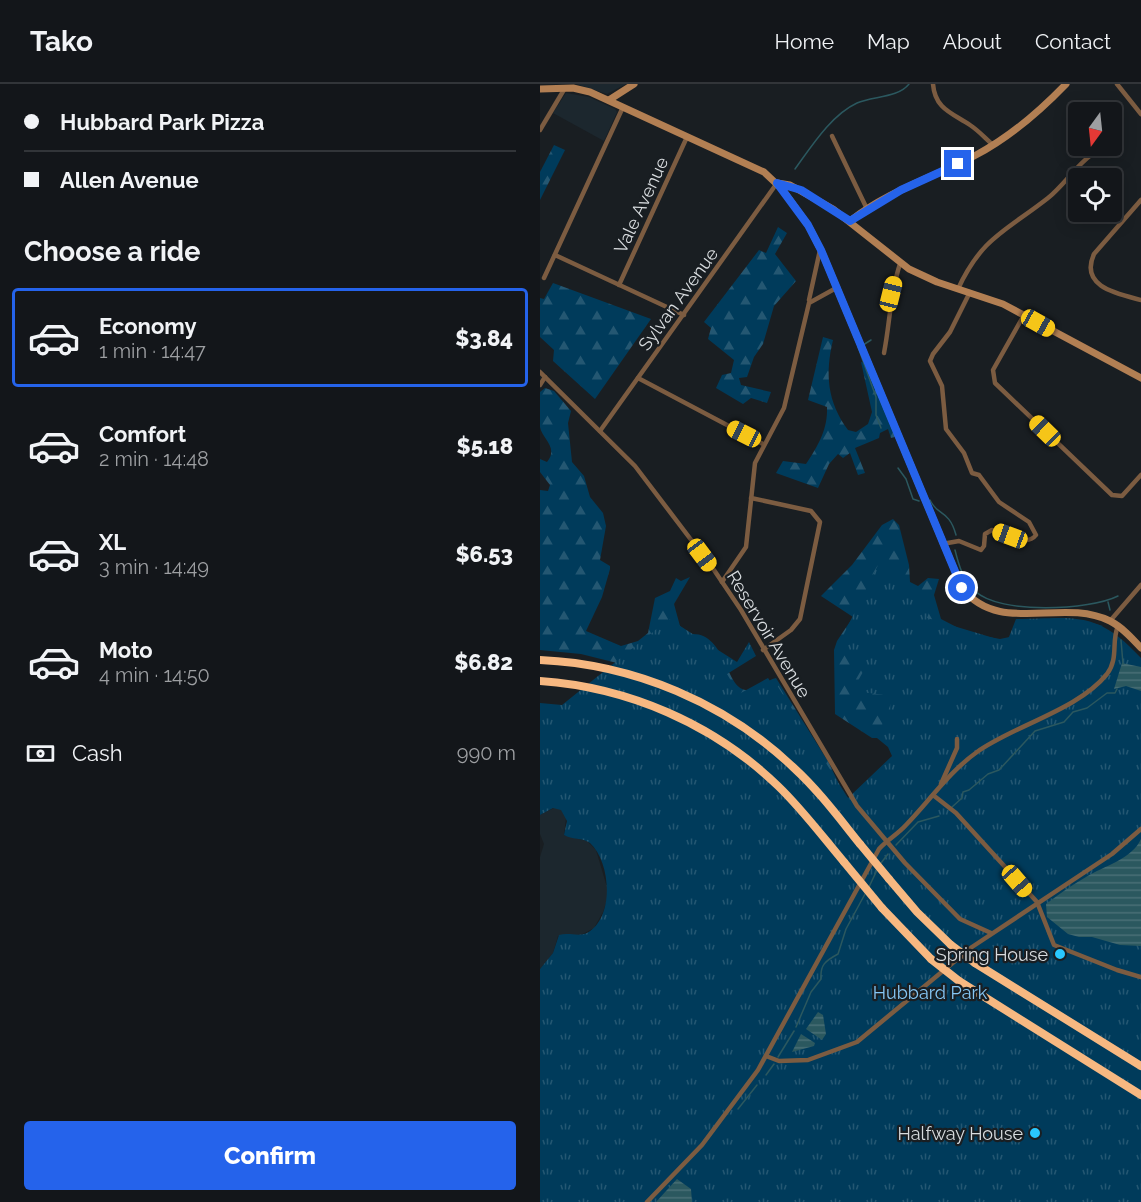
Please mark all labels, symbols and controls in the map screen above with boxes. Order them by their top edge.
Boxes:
text: Tako [30,25,93,58]
text: Home [775,29,834,54]
text: Map [867,29,910,54]
text: About [943,29,1002,54]
text: Contact [1035,29,1111,54]
north arrow [1068,102,1122,156]
map controls [1068,102,1122,222]
text: Hubbard Park Pizza [60,109,264,135]
route end [944,150,971,177]
street label: Vale Avenue [610,153,673,256]
text: Allen Avenue [60,167,199,193]
button: locate [1068,168,1122,222]
text: Choose a ride [24,236,200,267]
street label: Sylvan Avenue [634,243,723,354]
car [878,274,904,314]
car [1018,306,1058,340]
icon: car [27,311,81,365]
text: Economy [99,313,197,339]
text: $3.84 [455,325,513,351]
text: 1 min · 14:47 [99,339,206,363]
car [1026,412,1064,450]
car [724,418,764,450]
icon: car [27,419,81,473]
text: Comfort [99,421,186,447]
text: $5.18 [457,433,513,459]
text: 2 min · 14:48 [99,447,209,471]
car [990,521,1030,551]
icon: car [27,527,81,581]
text: XL [99,529,126,555]
car [684,535,720,575]
text: $6.53 [455,541,513,567]
text: 3 min · 14:49 [99,555,209,579]
street label: Reservoir Avenue [723,567,815,702]
route start [948,574,975,601]
icon: car [27,635,81,689]
text: Moto [99,637,153,663]
text: $6.82 [454,649,513,675]
text: 4 min · 14:50 [99,663,210,687]
icon: cash [24,737,57,770]
text: Cash [72,740,123,766]
text: 990 m [457,741,516,765]
car [998,862,1036,900]
place label: Spring House [936,944,1048,965]
marker: Spring House [1053,947,1067,961]
park label: Hubbard Park [873,982,988,1003]
button: Confirm [24,1121,516,1190]
place label: Halfway House [898,1123,1023,1144]
marker: Halfway House [1028,1126,1042,1140]

